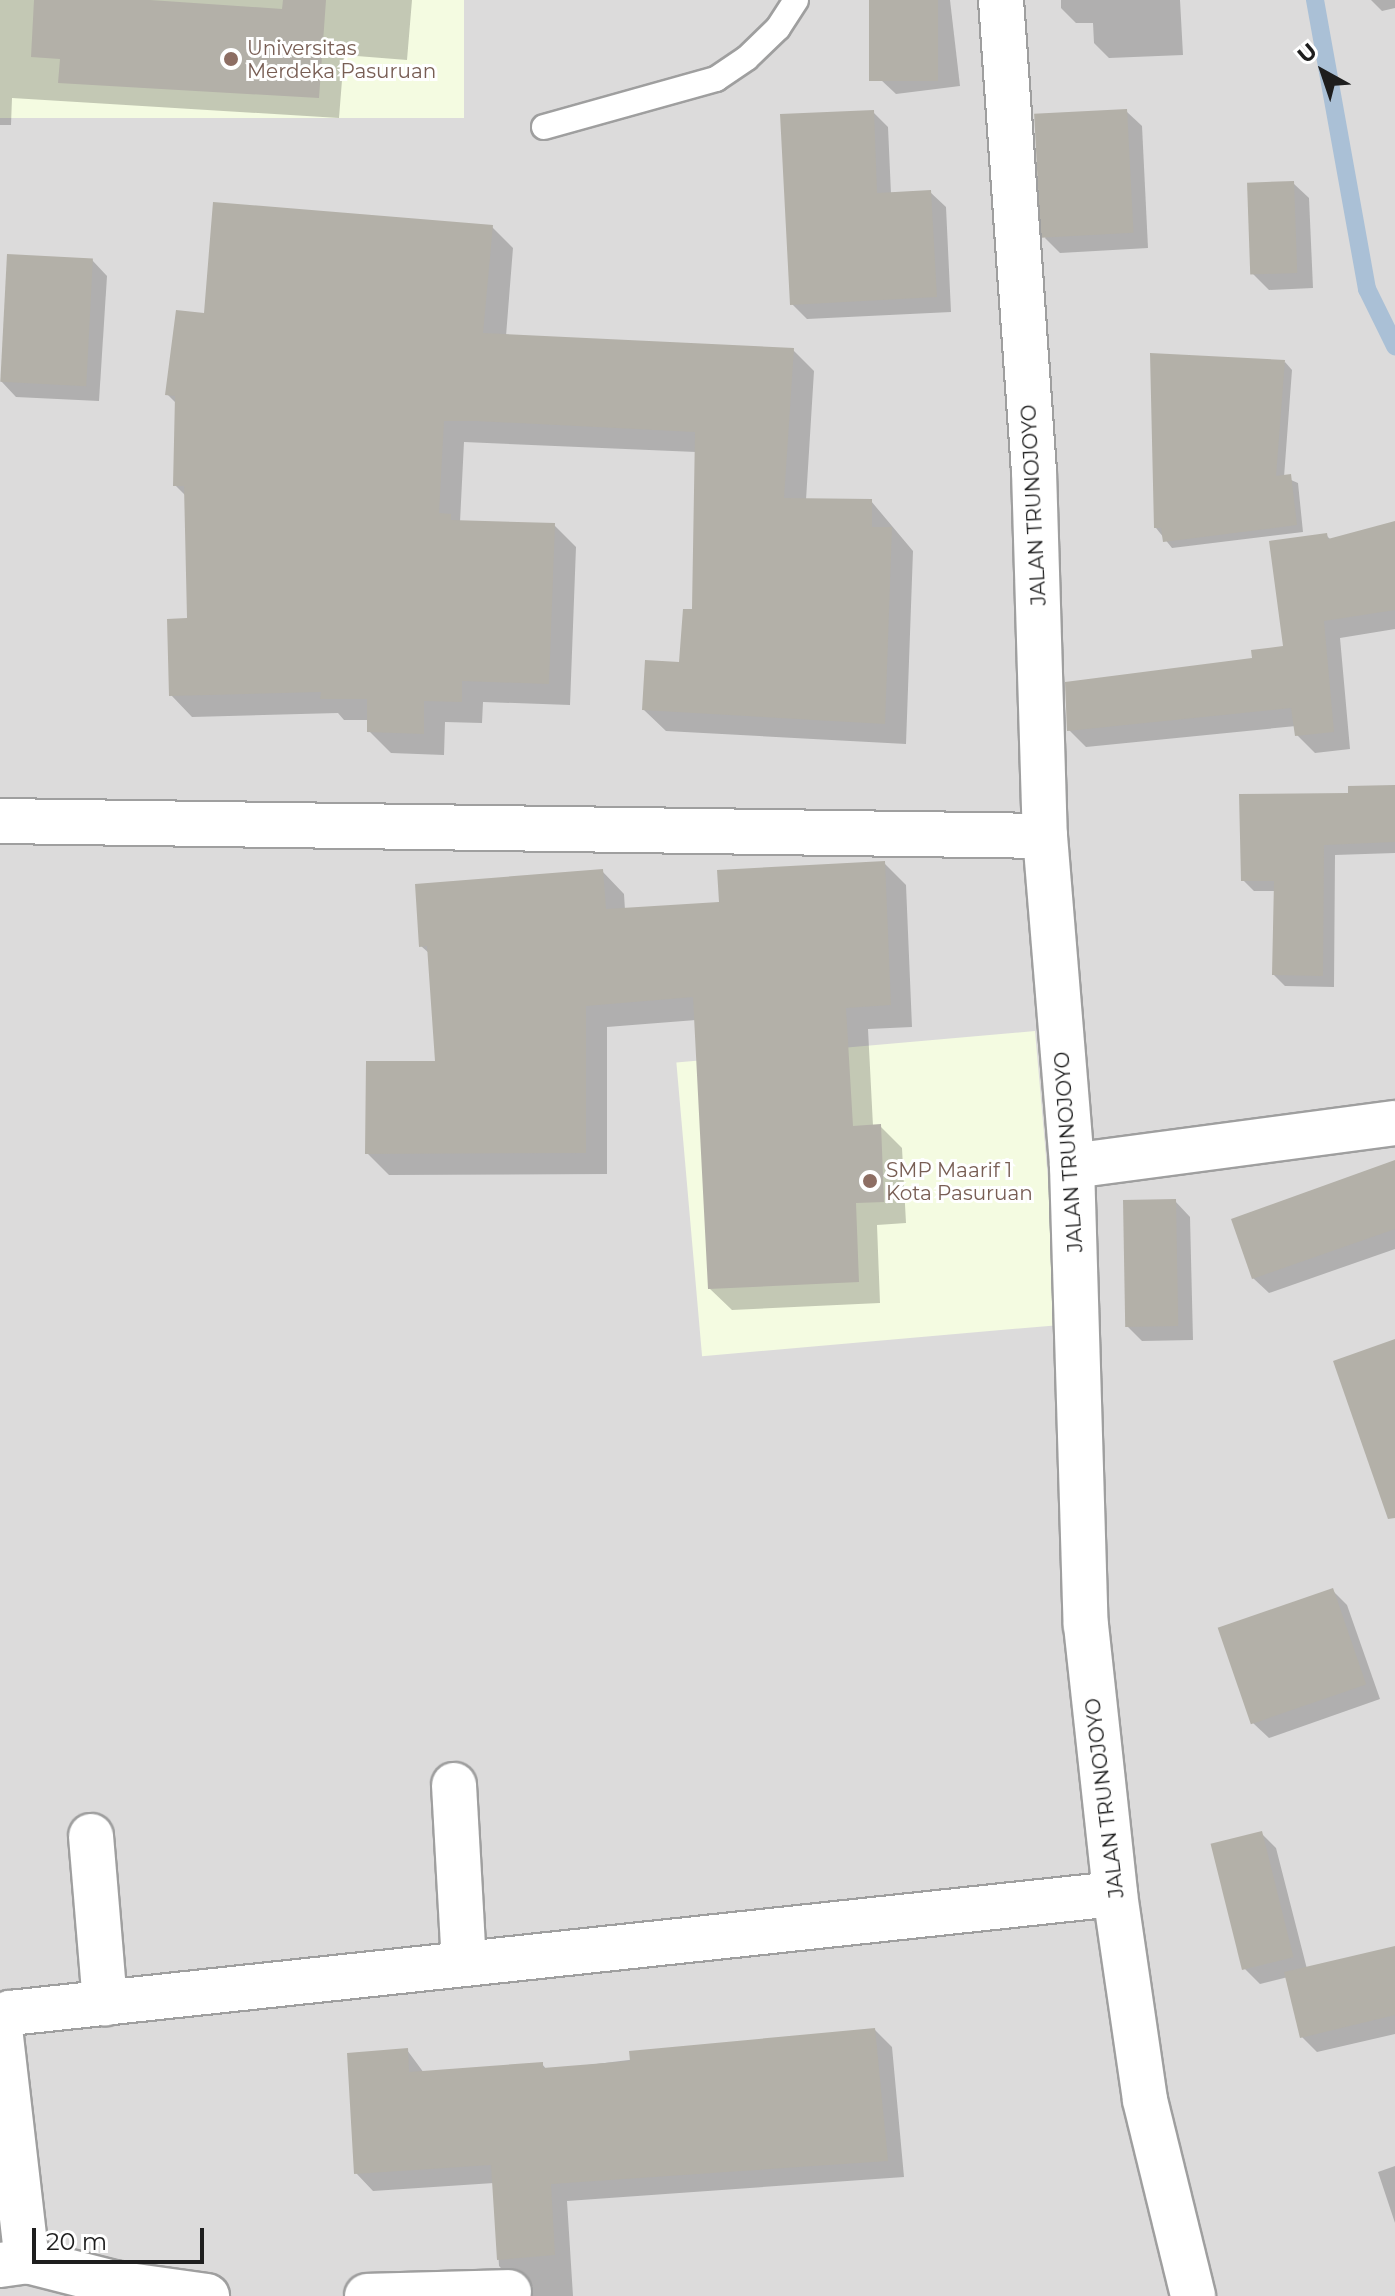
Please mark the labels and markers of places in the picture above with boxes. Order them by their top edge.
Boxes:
place label: Universitas Merdeka Pasuruan [247,36,436,83]
marker: Universitas Merdeka Pasuruan [222,50,240,68]
place label: SMP Maarif 1 Kota Pasuruan [886,1158,1033,1205]
marker: SMP Maarif 1 Kota Pasuruan [861,1172,879,1190]

